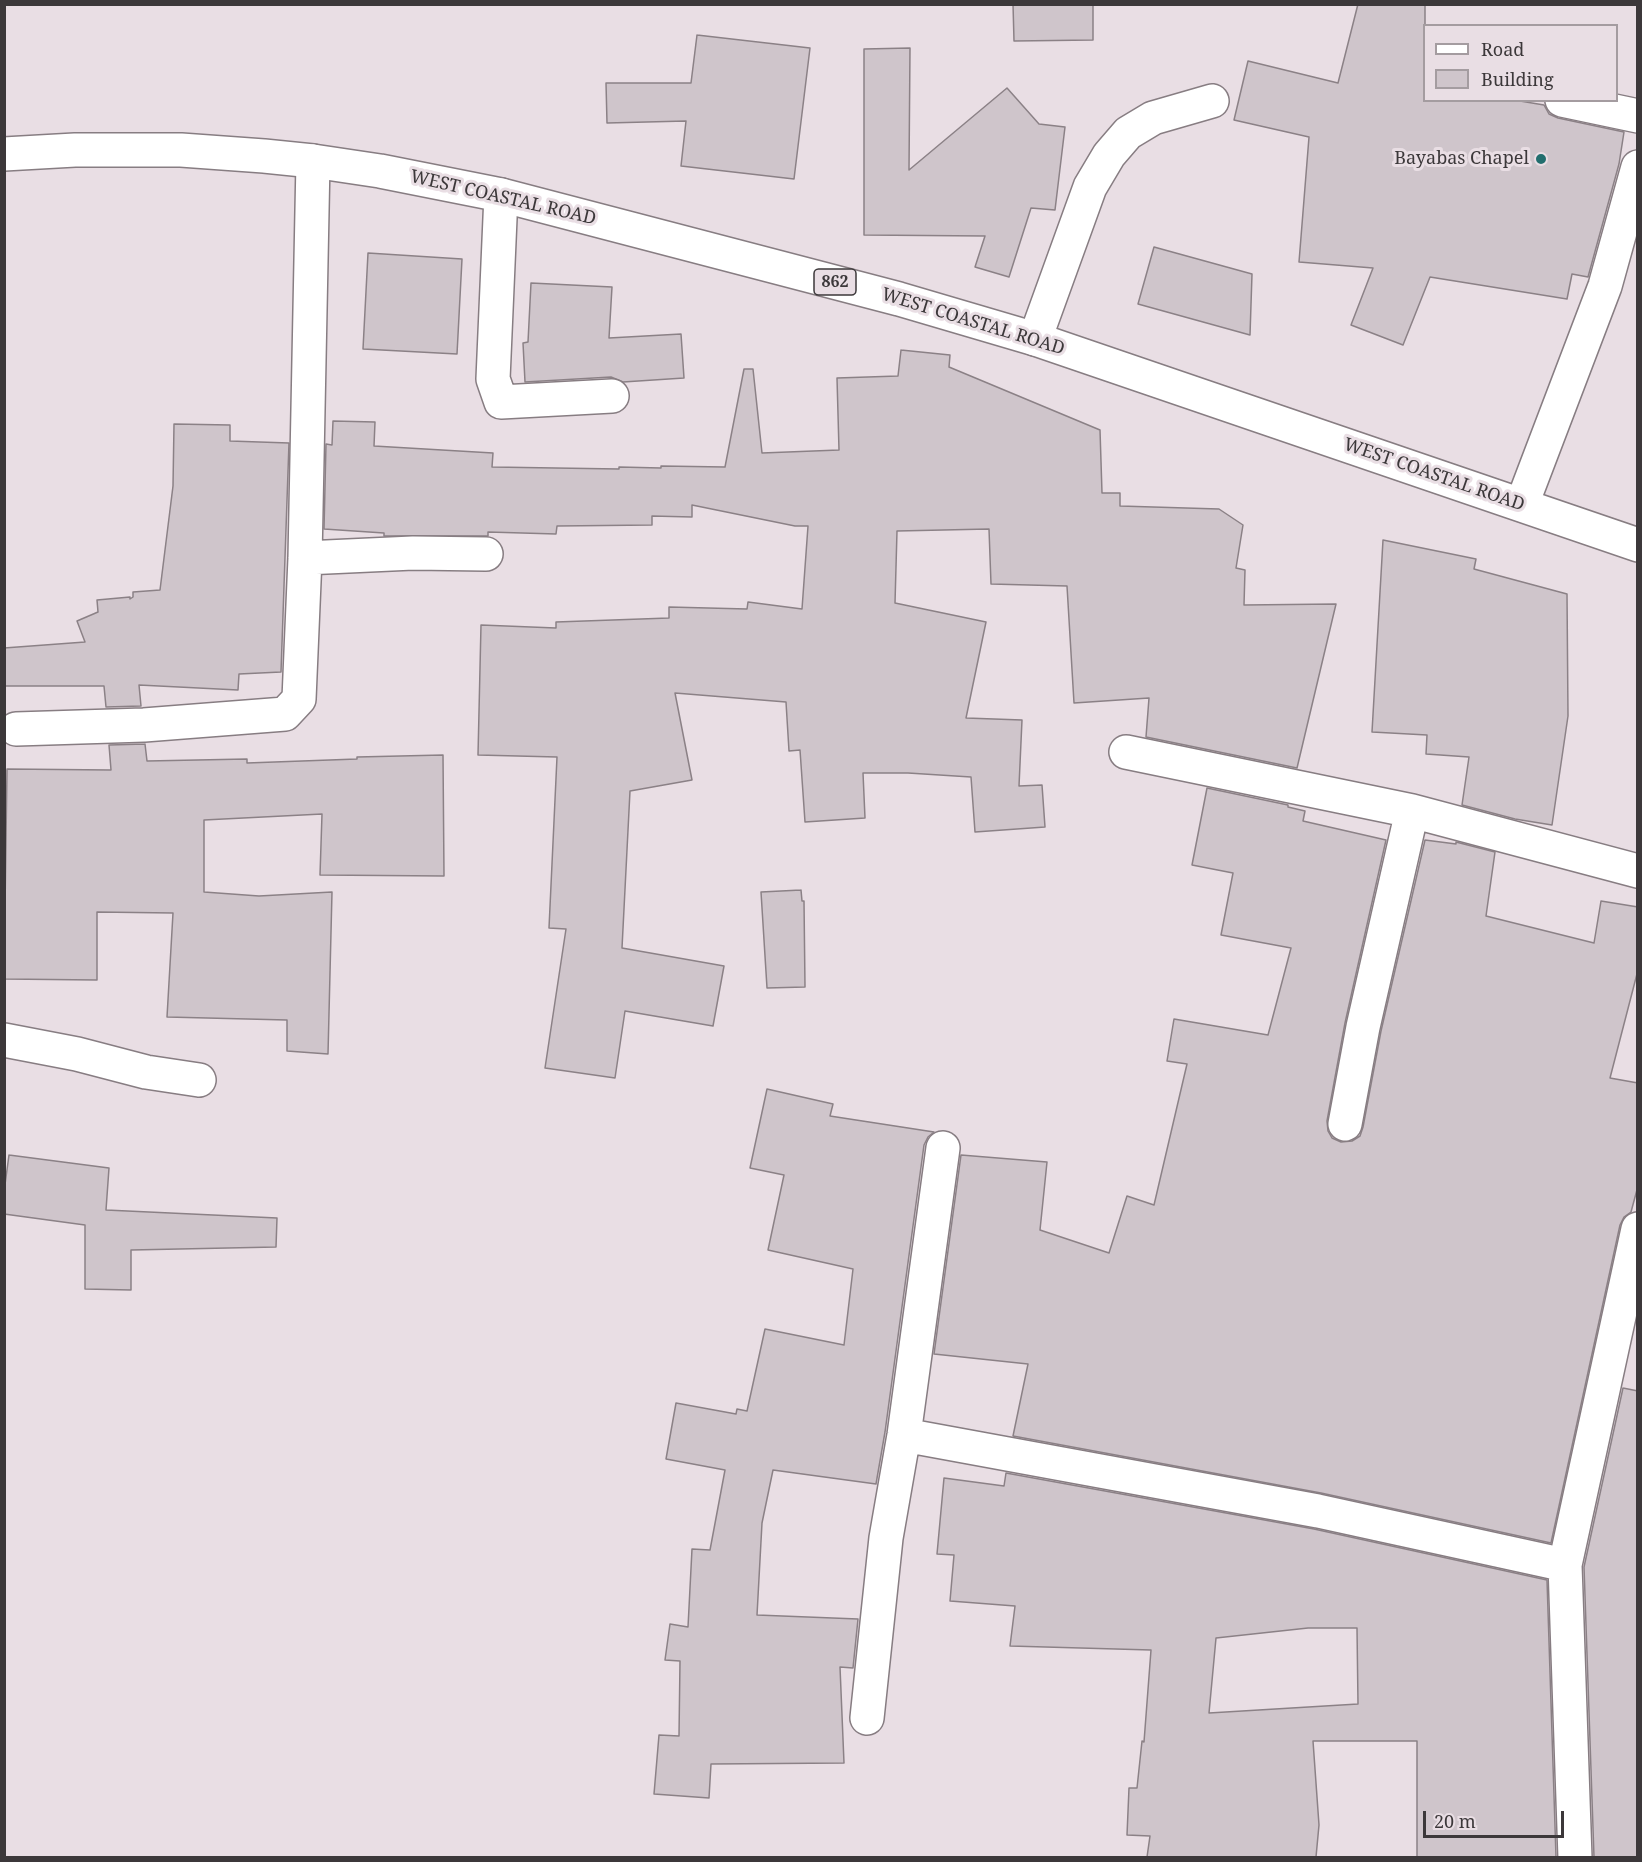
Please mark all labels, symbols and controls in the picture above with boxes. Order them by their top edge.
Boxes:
legend [1423,24,1618,102]
text: Road [1481,37,1524,61]
text: Building [1481,67,1554,91]
place label: Bayabas Chapel [1394,148,1529,170]
marker: Bayabas Chapel [1534,152,1548,166]
street label: WEST COASTAL ROAD [408,166,598,230]
road number: 862 [814,269,856,295]
street label: WEST COASTAL ROAD [879,284,1067,360]
street label: WEST COASTAL ROAD [1341,434,1527,516]
scale bar [1426,1799,1567,1837]
text: 20 m [1434,1809,1476,1833]

